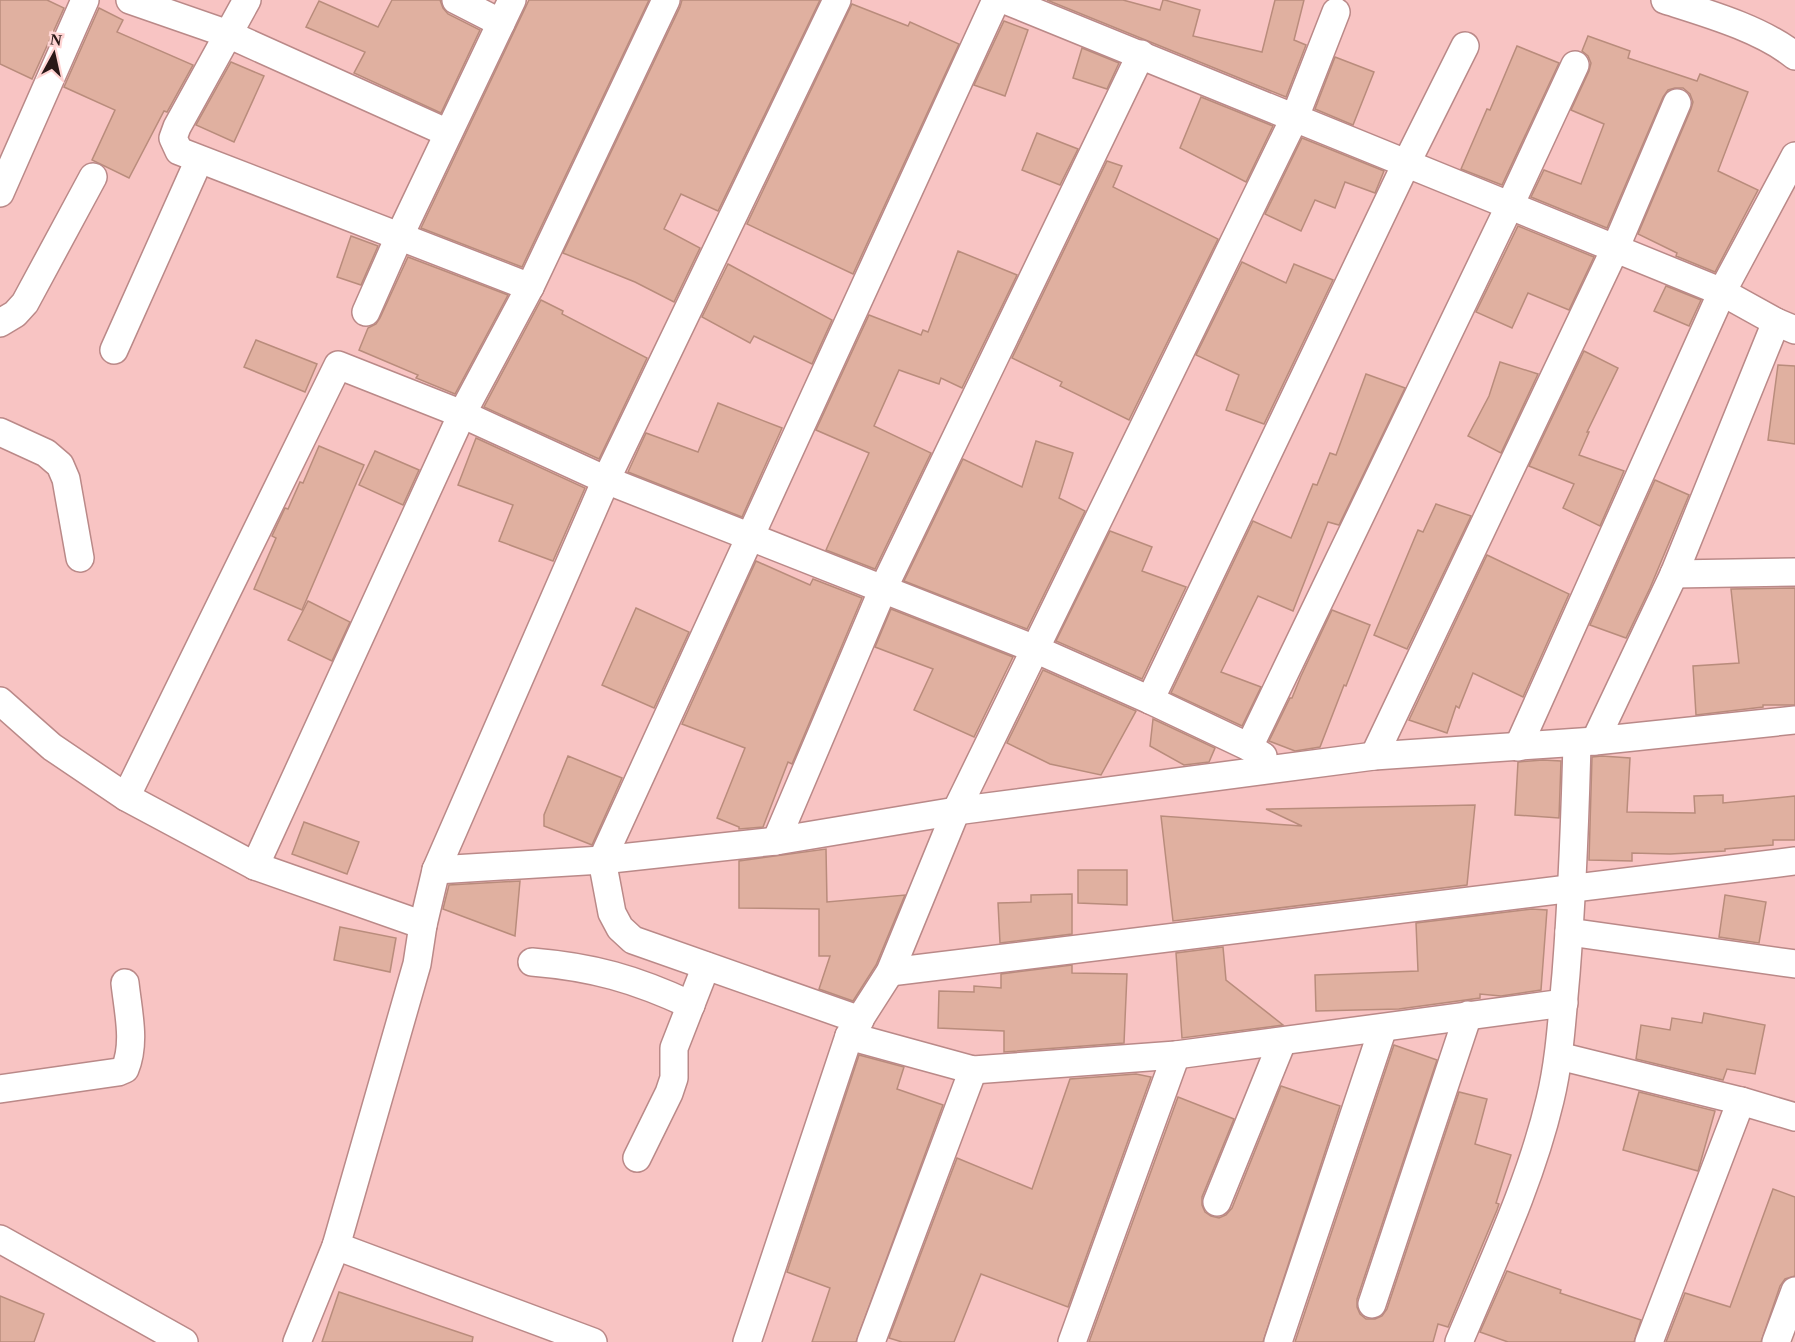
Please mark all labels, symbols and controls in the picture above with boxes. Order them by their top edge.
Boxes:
north arrow [24,24,84,84]
text: N [49,30,63,49]

